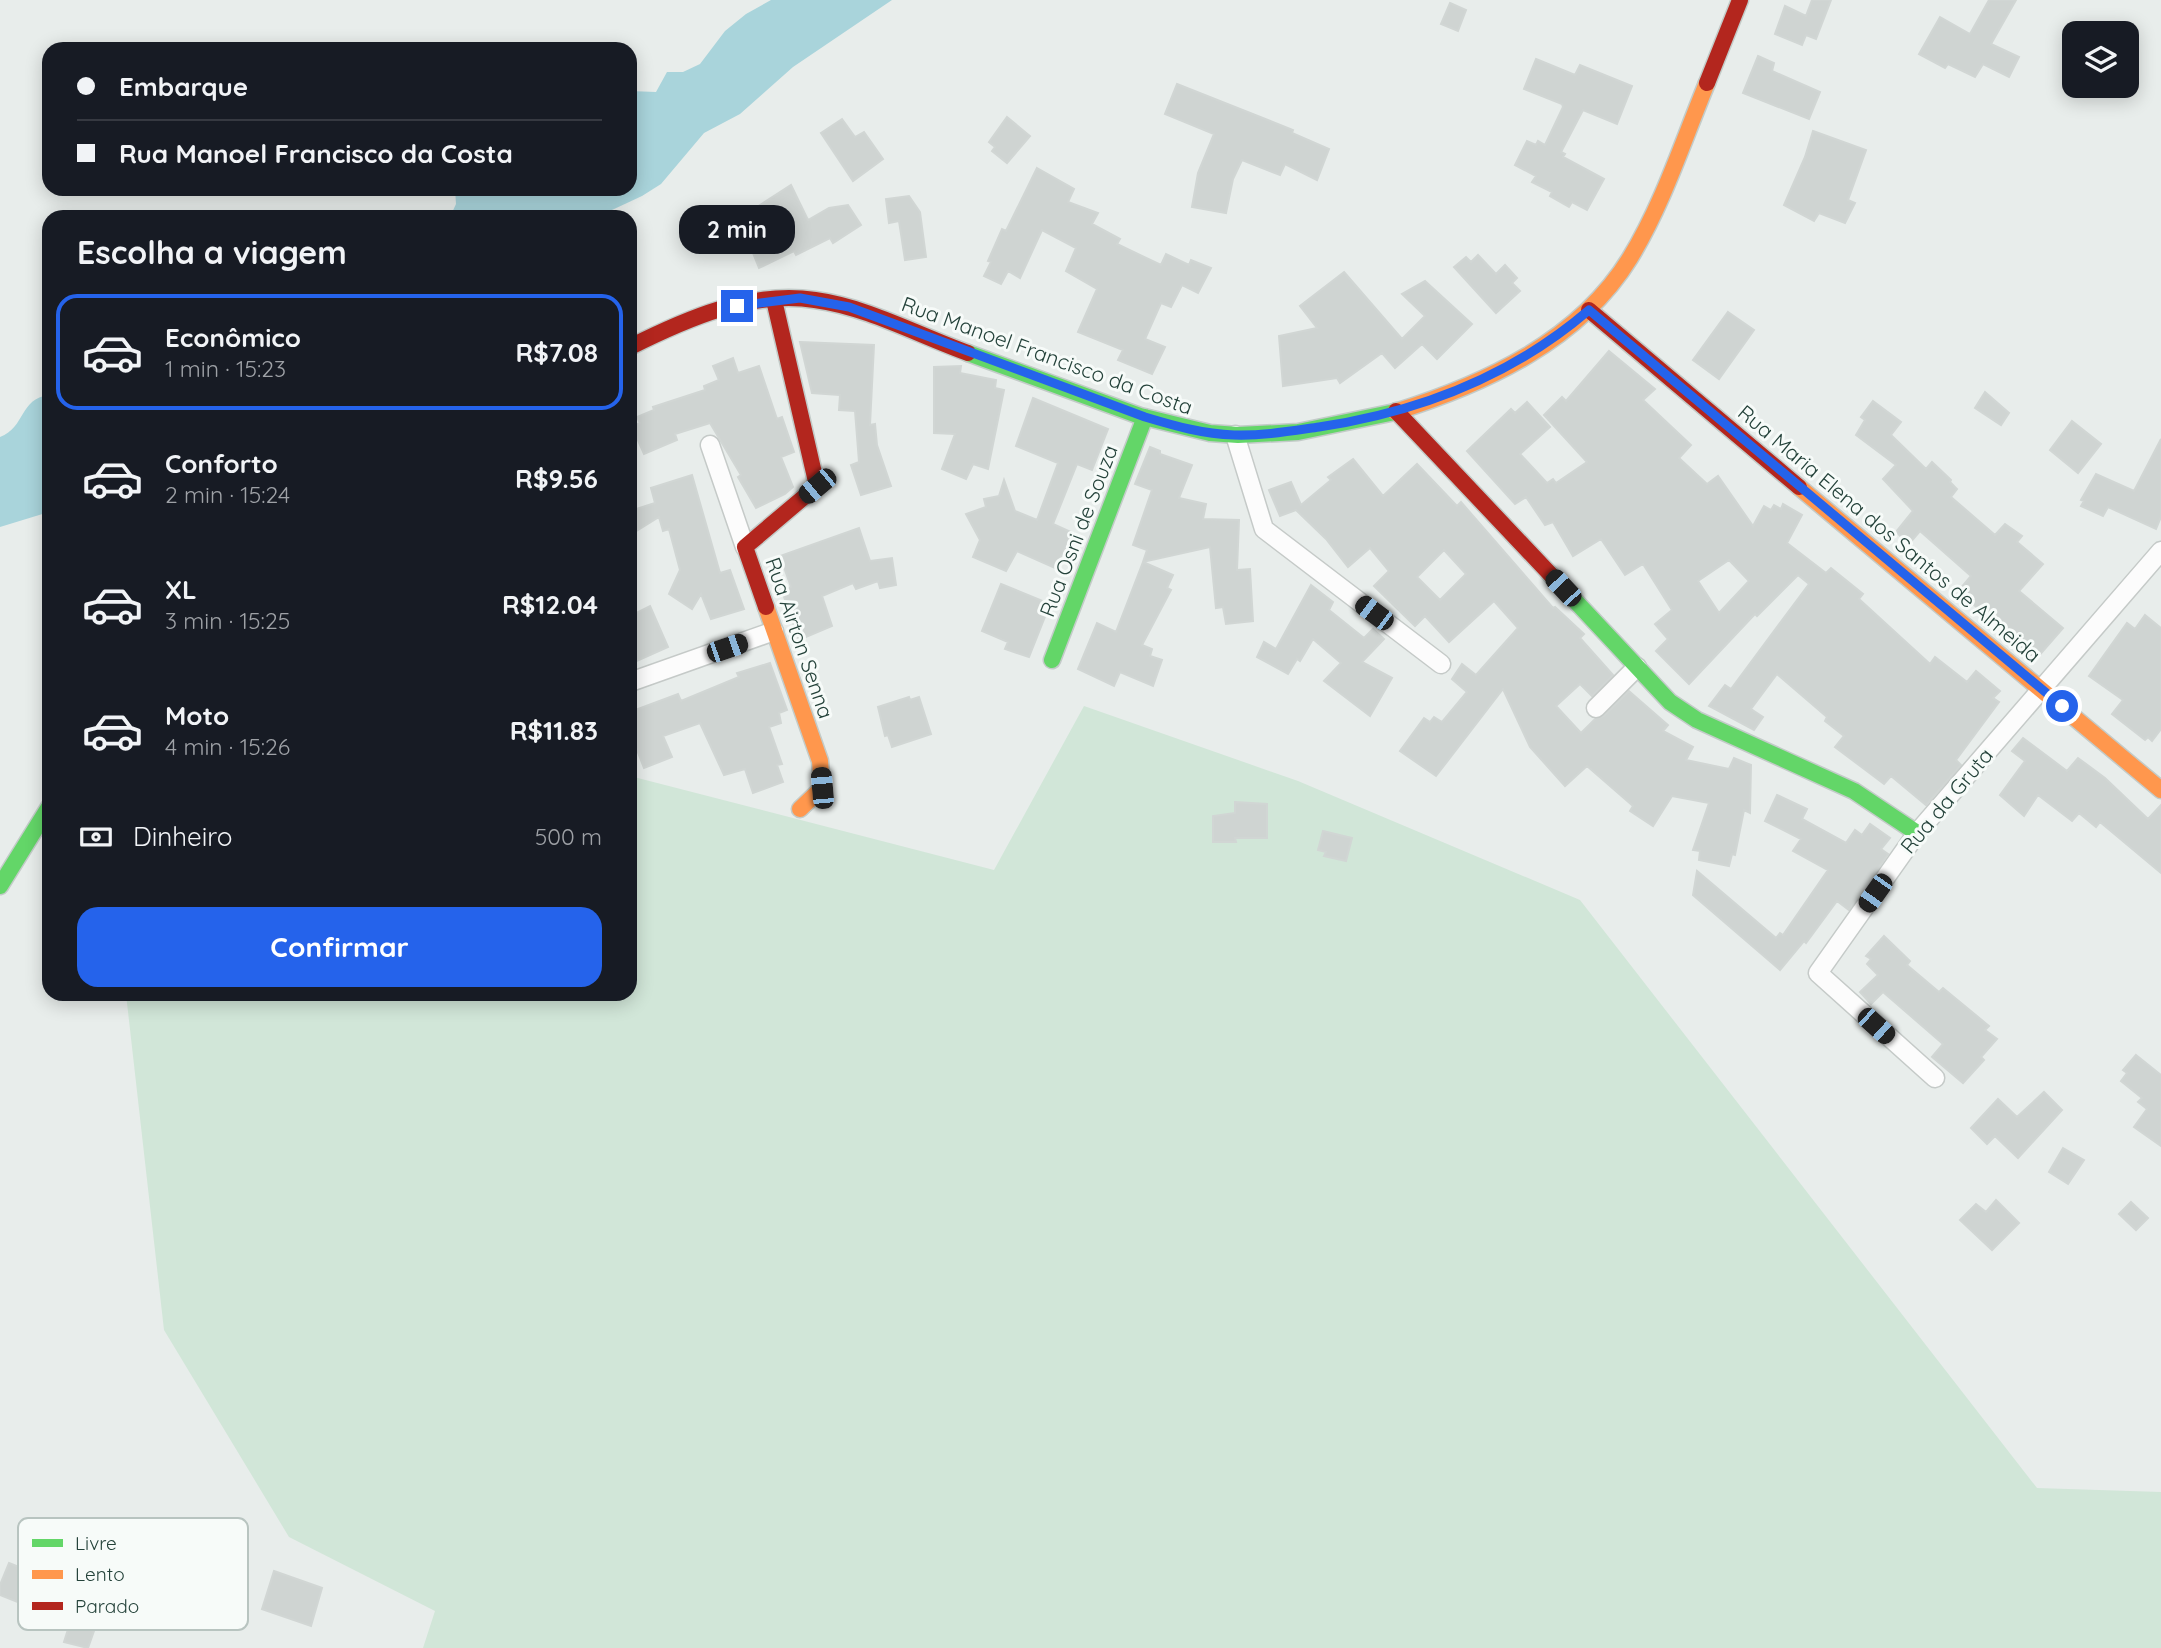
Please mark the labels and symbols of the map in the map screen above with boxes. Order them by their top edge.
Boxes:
callout: 2 min [679,204,795,254]
route end [721,290,753,322]
street label: Rua Manoel Francisco da Costa [898,290,1196,420]
street label: Rua Maria Elena dos Santos de Almeida [1733,399,2046,668]
street label: Rua Osni de Souza [1033,441,1123,620]
car [795,464,840,508]
street label: Rua Airton Senna [760,554,840,722]
car [1541,565,1586,611]
car [1351,592,1398,634]
car [704,631,751,665]
route start [2046,690,2078,722]
street label: Rua da Gruta [1895,742,1998,858]
car [810,766,835,810]
car [1855,870,1896,916]
car [1854,1004,1899,1048]
legend [18,1518,248,1630]
text: Livre [75,1531,117,1555]
text: Lento [75,1562,125,1586]
text: Parado [75,1594,139,1618]

